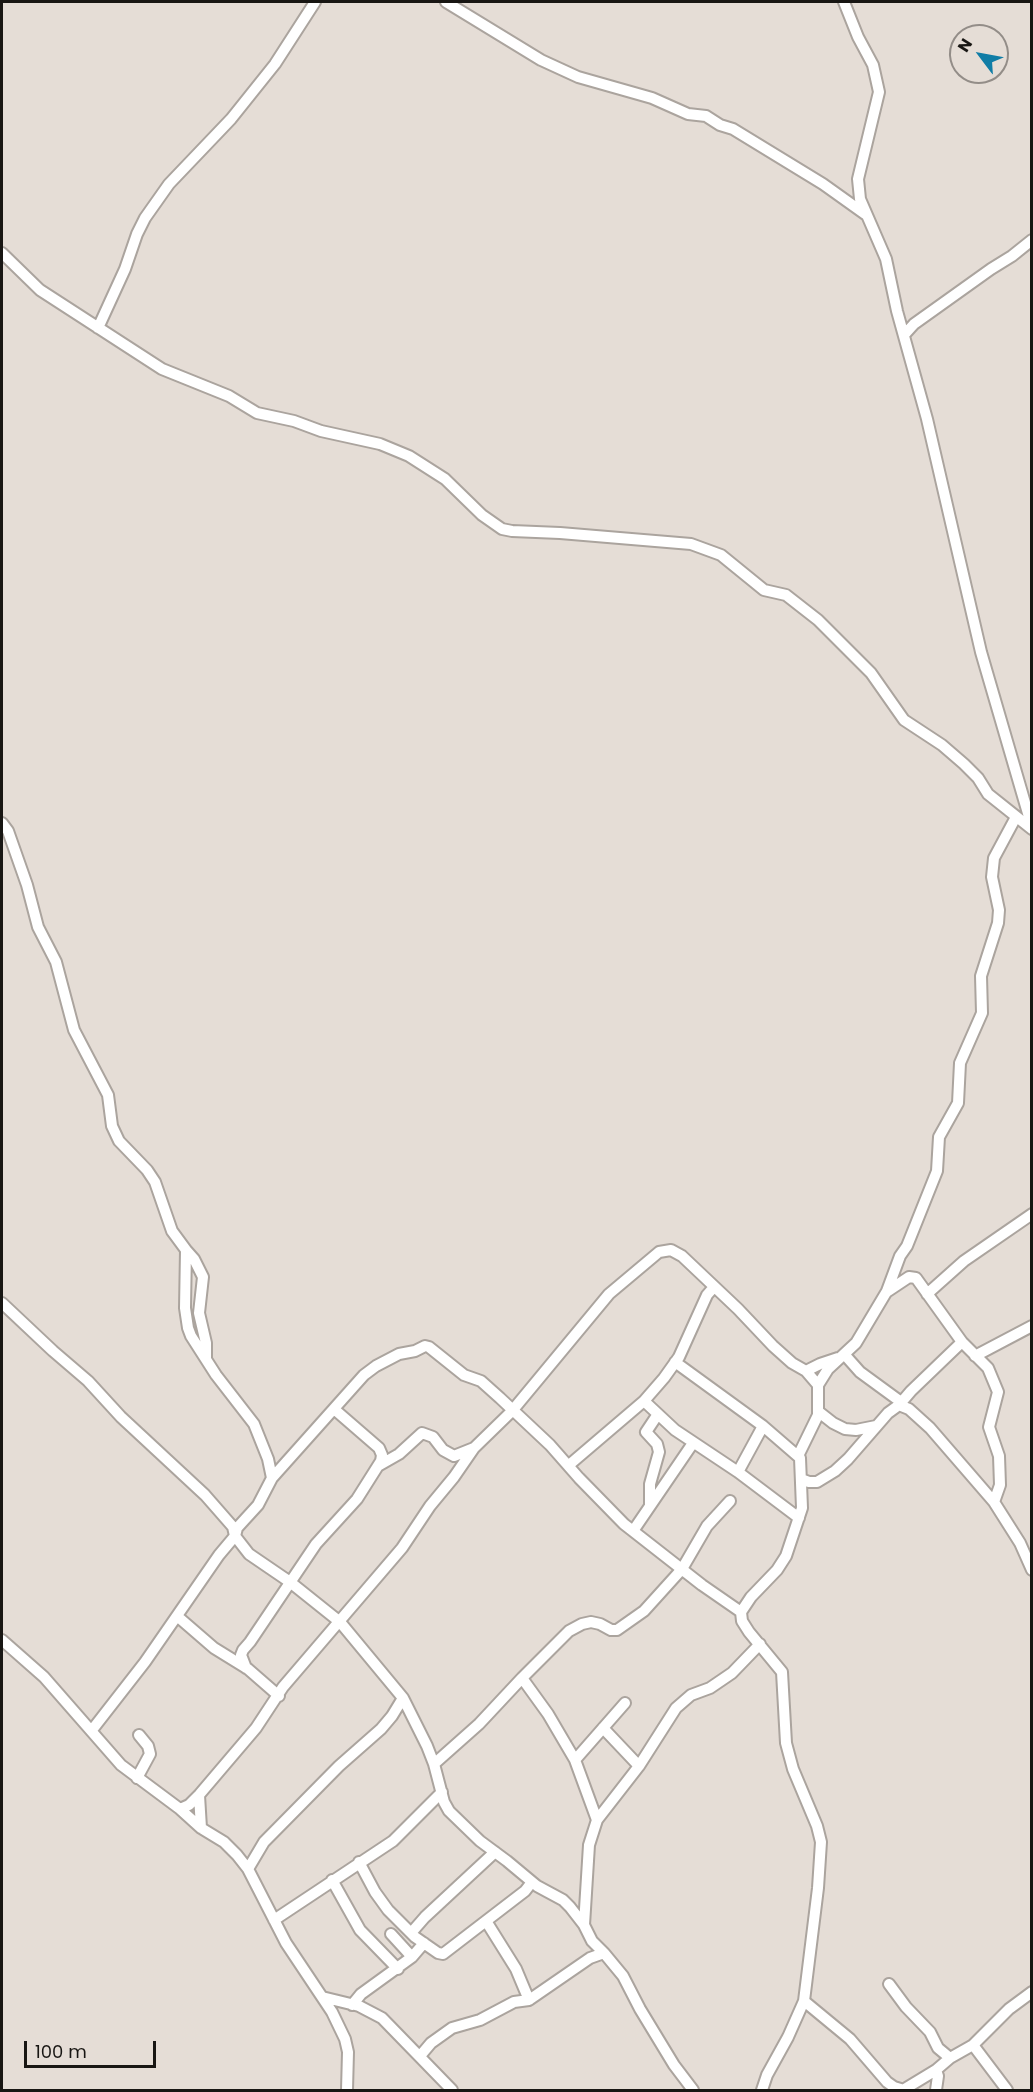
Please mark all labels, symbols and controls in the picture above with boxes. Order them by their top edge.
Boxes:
north arrow [949,24,1009,84]
text: N [952,34,978,56]
scale bar [27,2029,159,2067]
text: 100 m [35,2039,87,2064]

